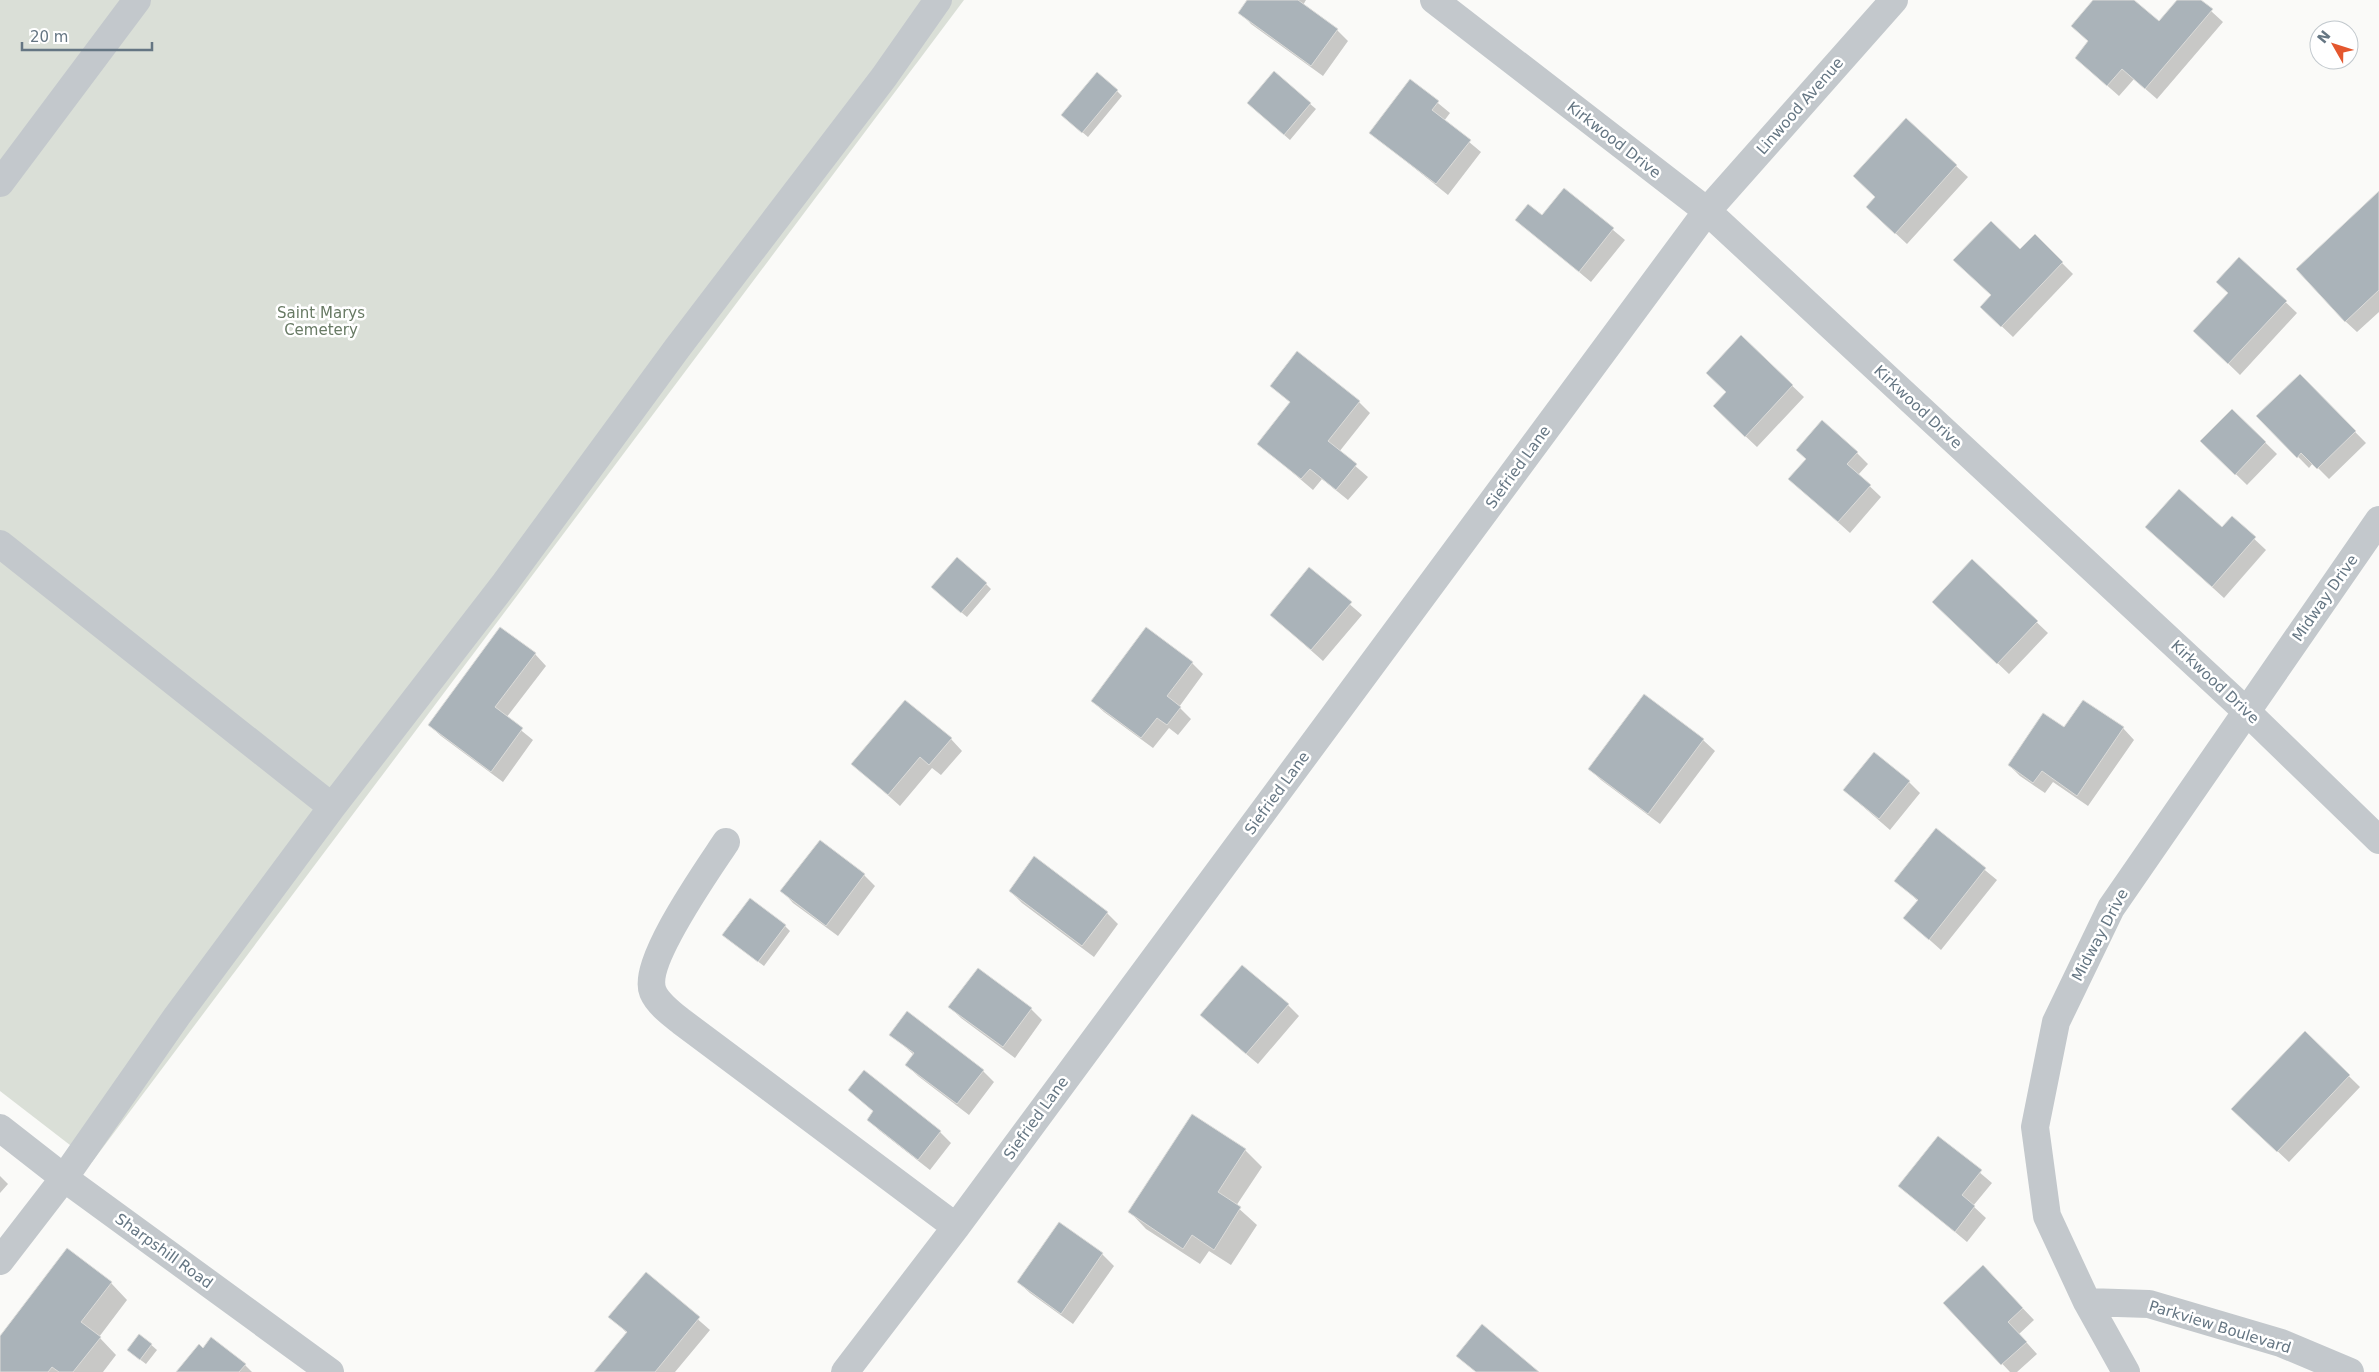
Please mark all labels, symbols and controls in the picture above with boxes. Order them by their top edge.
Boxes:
scale bar [22,20,152,52]
north arrow [2309,20,2359,70]
text: N [2314,27,2334,46]
text: 20 m [30,28,68,46]
street label: Linwood Avenue [1753,54,1847,158]
street label: Kirkwood Drive [1564,98,1664,182]
park label: Saint Marys Cemetery [277,304,365,339]
street label: Kirkwood Drive [1870,362,1966,452]
street label: Siefried Lane [1482,422,1554,512]
street label: Midway Drive [2288,551,2362,645]
street label: Kirkwood Drive [2167,637,2263,727]
street label: Siefried Lane [1241,748,1313,838]
street label: Midway Drive [2068,886,2132,984]
street label: Siefried Lane [1000,1073,1072,1163]
street label: Sharpshill Road [112,1210,216,1292]
street label: Parkview Boulevard [2147,1297,2293,1357]

